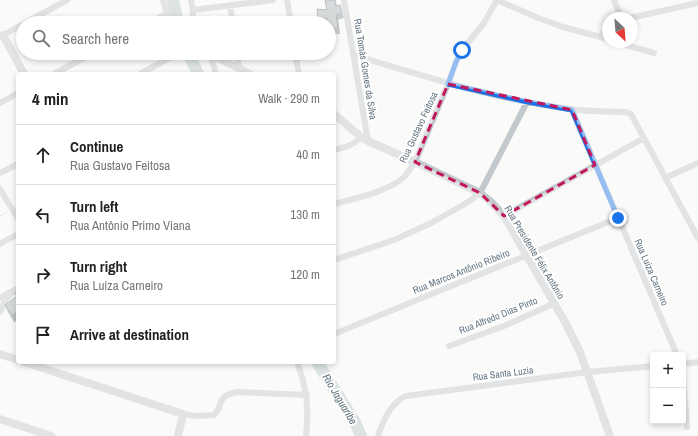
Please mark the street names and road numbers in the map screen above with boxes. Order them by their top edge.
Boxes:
street label: Rua Tomás Gomes da Silva [351,18,380,121]
street label: Rua Gustavo Feitosa [396,89,441,165]
street label: Rua Presidente Félix Antônio [502,203,568,302]
street label: Rua Luiza Carneiro [632,237,672,308]
street label: Rua Marcos Antônio Ribeiro [411,246,512,297]
street label: Rua Alfredo Dias Pinto [457,294,540,337]
street label: Rua Santa Luzia [472,363,535,384]

